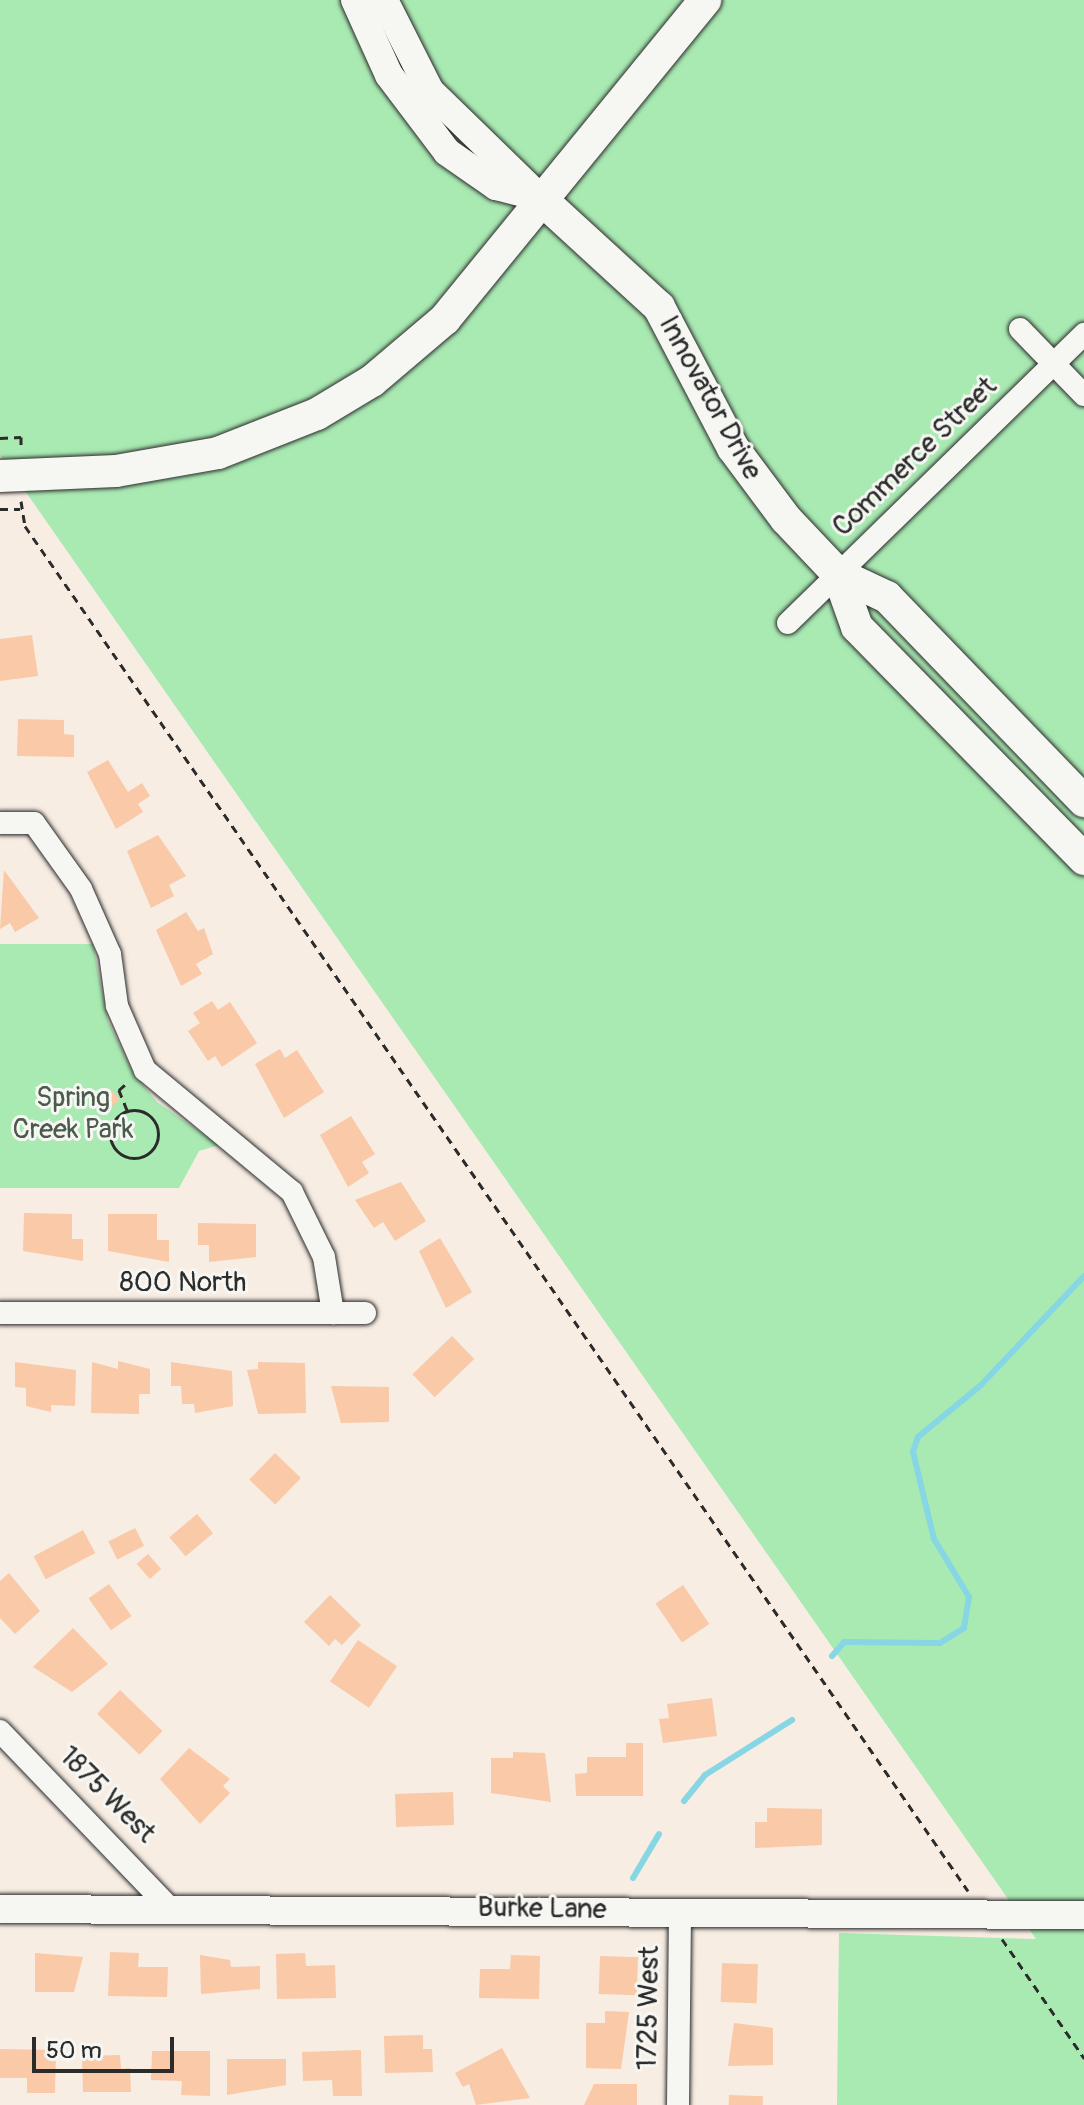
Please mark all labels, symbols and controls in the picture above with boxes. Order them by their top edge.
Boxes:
street label: Innovator Drive [651,310,769,486]
street label: Commerce Street [826,370,1004,544]
park label: Spring Creek Park [12,1081,134,1147]
street label: 800 North [120,1266,246,1300]
street label: 1875 West [52,1740,162,1850]
street label: Burke Lane [477,1891,607,1927]
street label: 1725 West [631,1946,667,2070]
scale bar [36,2021,178,2071]
text: 50 m [46,2036,102,2065]

